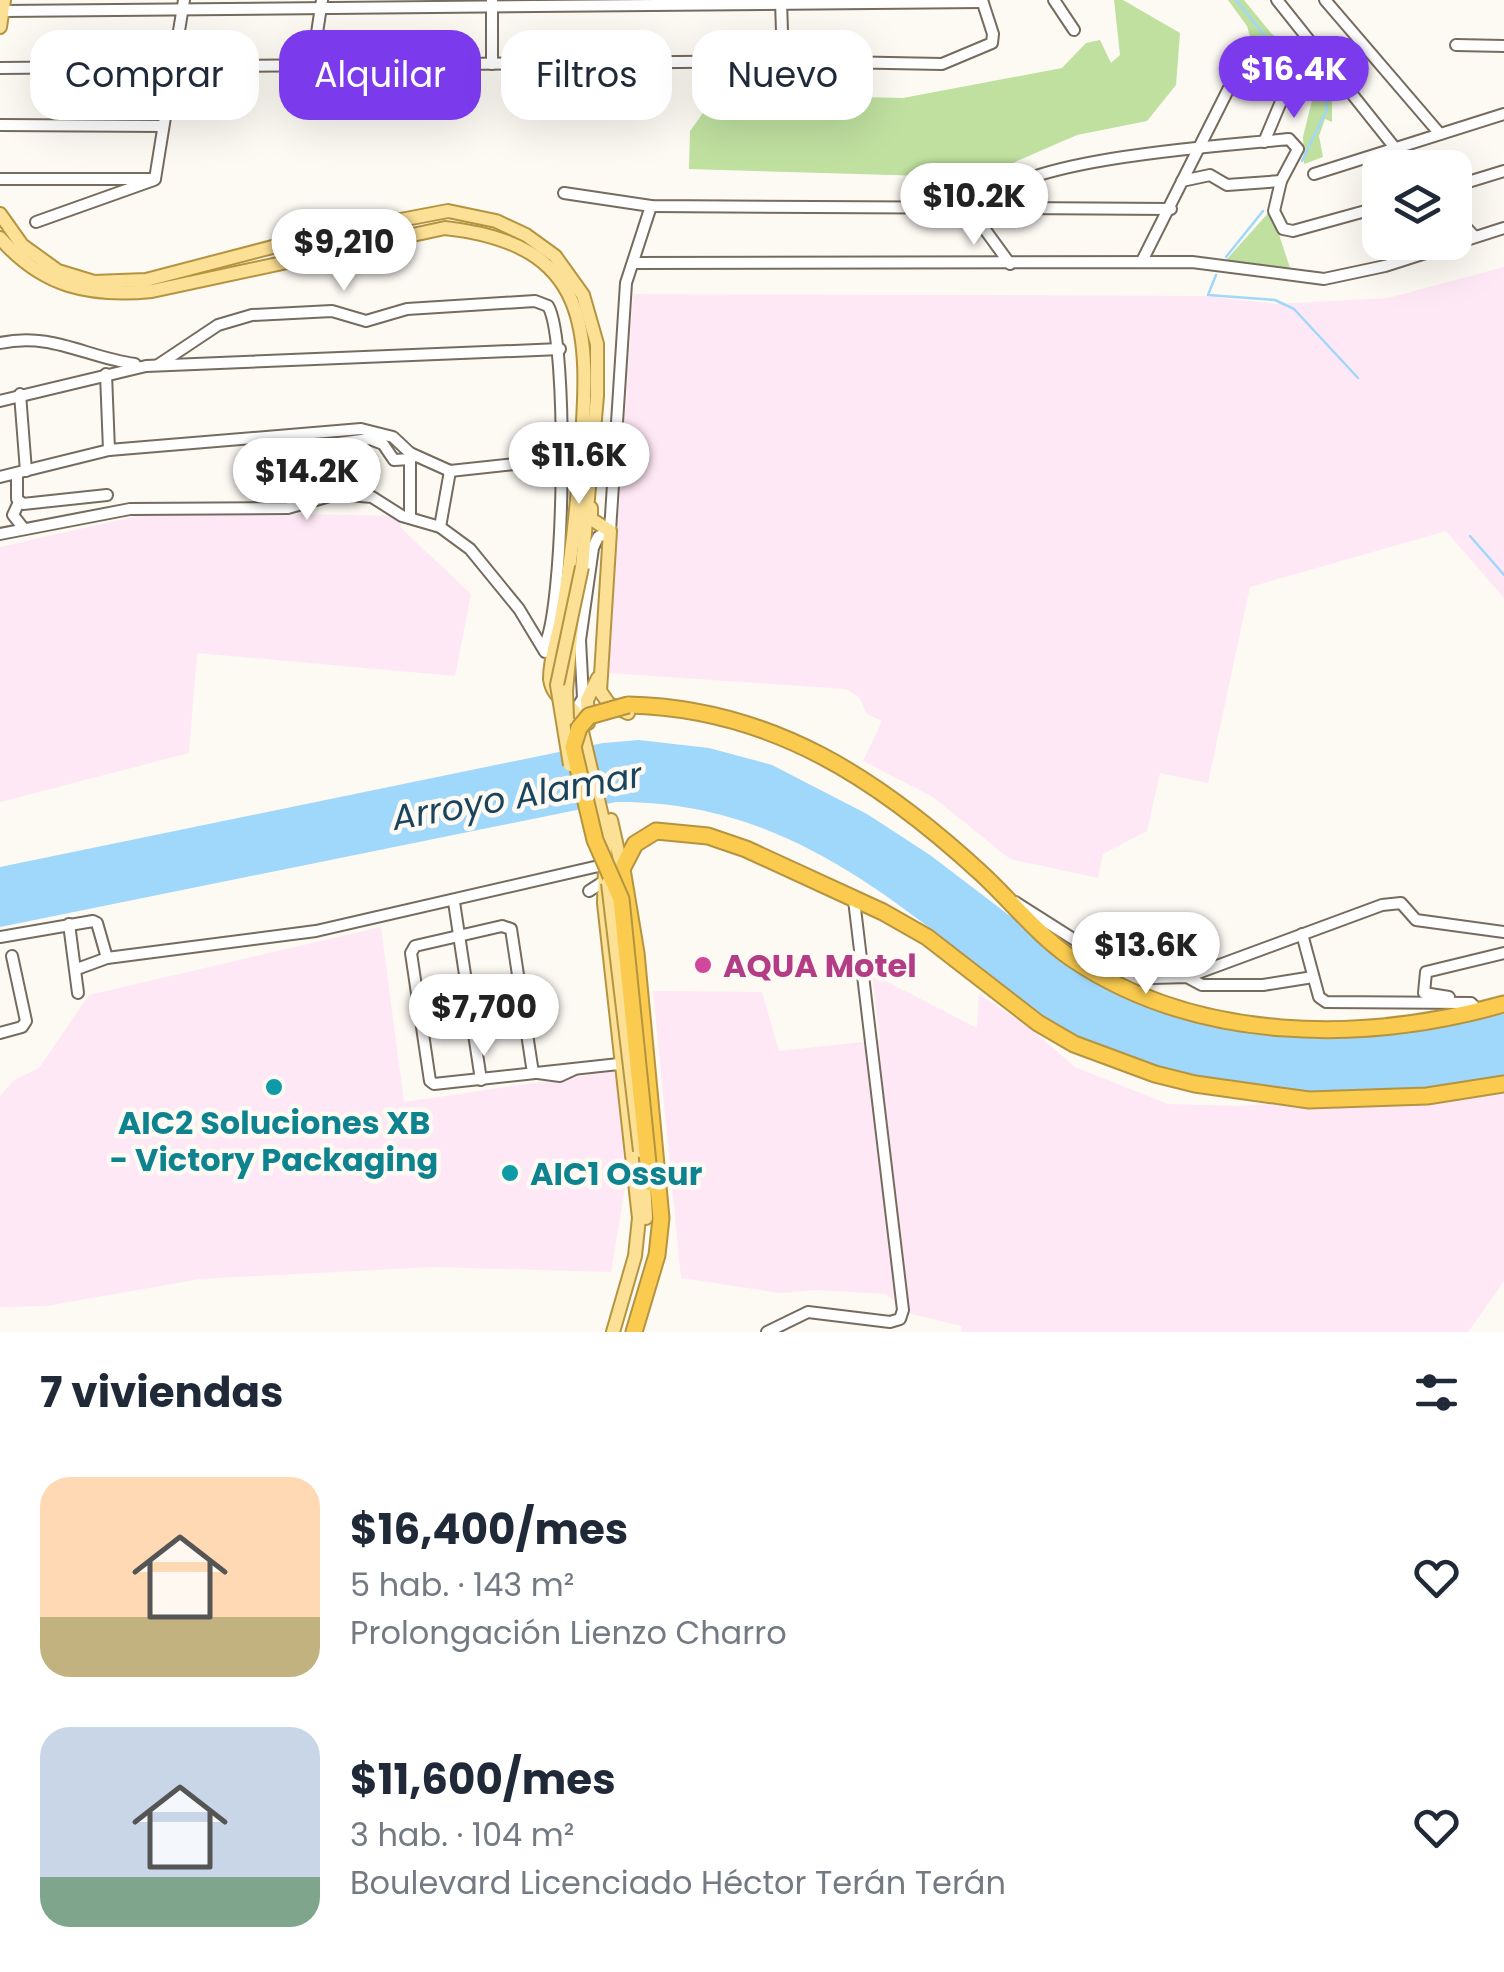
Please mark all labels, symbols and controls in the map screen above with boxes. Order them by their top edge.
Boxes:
chip: Comprar [30,30,259,120]
chip: Alquilar [279,30,481,120]
chip: Filtros [501,30,672,120]
chip: Nuevo [692,30,873,120]
pin: $16.4K [1213,36,1375,121]
text: $16.4K [1241,46,1347,91]
map controls [1362,150,1472,260]
button: layers [1362,150,1472,260]
pin: $10.2K [893,163,1055,248]
text: $10.2K [922,173,1026,218]
pin: $9,210 [263,209,425,294]
text: $9,210 [293,219,395,264]
pin: $11.6K [498,422,660,507]
text: $11.6K [531,432,627,477]
pin: $14.2K [226,438,388,523]
text: $14.2K [255,448,359,493]
water label: Arroyo Alamar [387,750,647,842]
pin: $13.6K [1065,912,1227,997]
text: $13.6K [1094,922,1198,967]
place label: AQUA Motel [723,943,917,988]
marker: AQUA Motel [692,954,714,976]
pin: $7,700 [403,974,565,1059]
text: $7,700 [431,984,537,1029]
marker: AIC2 Soluciones XB - Victory Packaging [263,1076,285,1098]
place label: AIC2 Soluciones XB - Victory Packaging [110,1100,438,1182]
place label: AIC1 Ossur [530,1151,703,1196]
marker: AIC1 Ossur [499,1162,521,1184]
text: 7 viviendas [40,1363,283,1422]
icon: filters [1409,1365,1464,1420]
text: $16,400/mes [350,1500,628,1559]
icon: home [120,1517,240,1637]
icon: heart [1409,1550,1464,1605]
text: 5 hab. · 143 m² [350,1562,574,1607]
text: Prolongación Lienzo Charro [350,1610,787,1655]
text: $11,600/mes [350,1750,616,1809]
icon: home [120,1767,240,1887]
icon: heart [1409,1800,1464,1855]
text: 3 hab. · 104 m² [350,1812,574,1857]
text: Boulevard Licenciado Héctor Terán Terán [350,1860,1006,1905]

